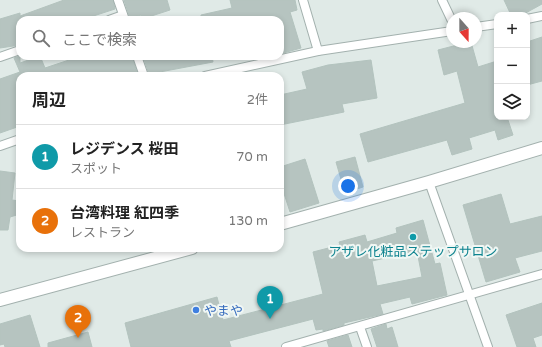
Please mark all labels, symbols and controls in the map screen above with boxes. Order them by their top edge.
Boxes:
north arrow [446,12,482,48]
map controls [494,12,530,120]
button: + [494,12,530,48]
search box [16,16,284,60]
icon: search [30,27,52,49]
text: ここで検索 [62,31,137,49]
button: − [494,48,530,84]
button: layers [494,84,530,120]
text: 周辺 [32,90,66,111]
text: 2件 [247,92,268,108]
text: レジデンス 桜田 [70,140,179,158]
text: 1 [41,149,49,165]
text: 70 m [236,149,268,165]
text: スポット [70,161,122,177]
your location [338,176,358,196]
text: 台湾料理 紅四季 [70,204,179,222]
text: 2 [41,213,49,229]
text: 130 m [228,213,268,229]
text: レストラン [70,225,135,241]
marker: アザレ化粧品ステップサロン [408,232,418,242]
place label: アザレ化粧品ステップサロン [328,244,498,260]
pin: 1 [257,286,283,319]
place label: やまや [204,303,243,319]
pin: 2 [65,305,91,338]
marker: やまや [191,305,201,315]

